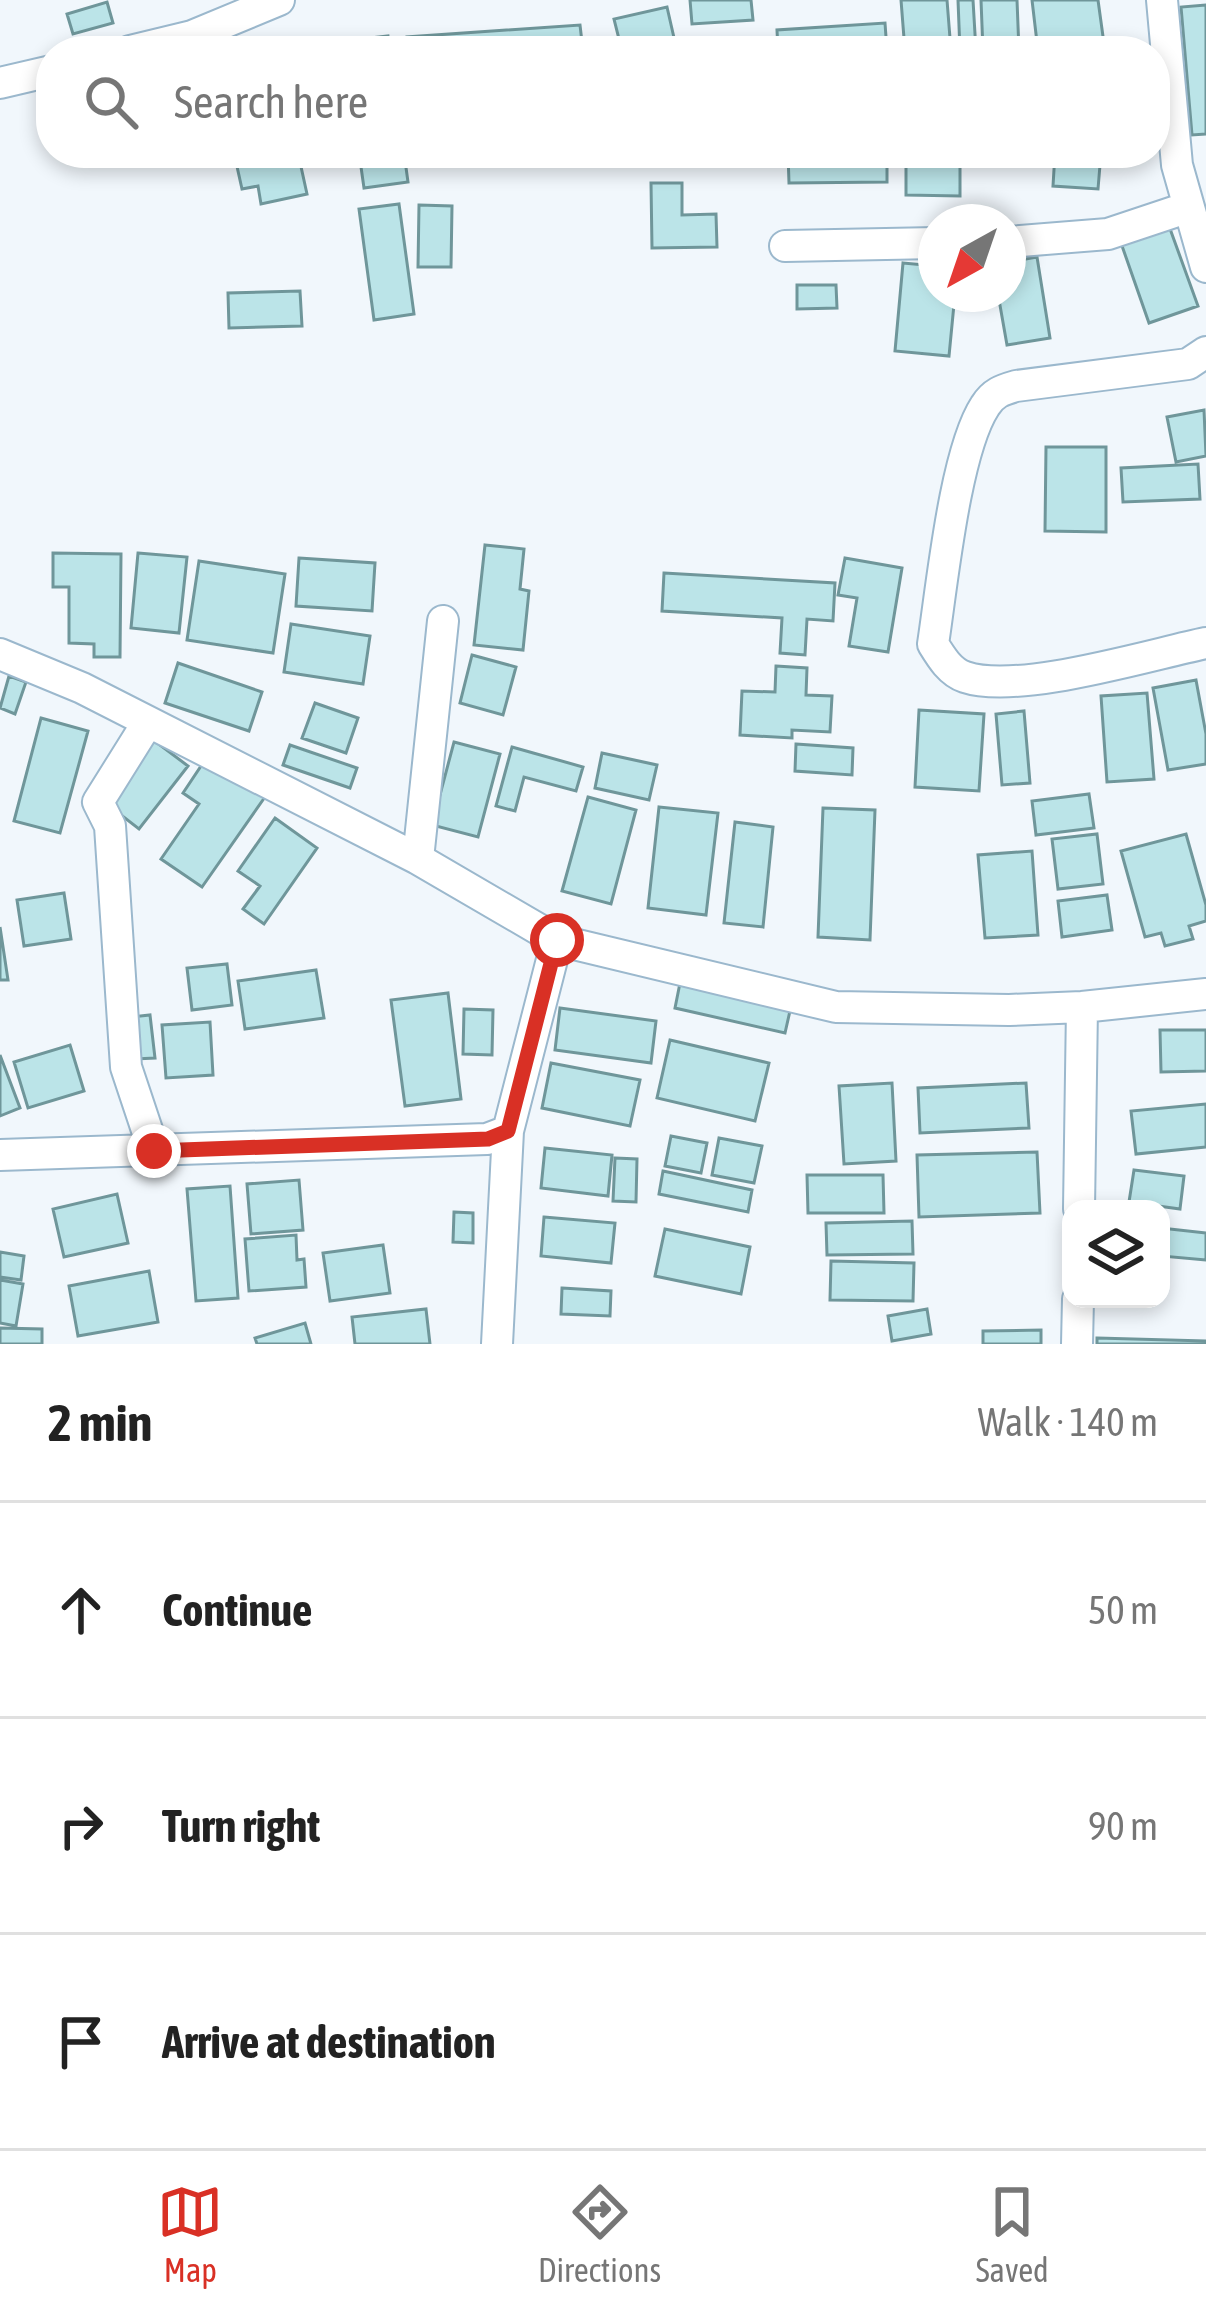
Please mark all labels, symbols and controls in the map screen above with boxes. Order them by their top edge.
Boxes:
search box [36,36,1170,168]
icon: search [78,69,144,135]
text: Search here [174,76,368,128]
north arrow [918,204,1026,312]
route start [530,913,584,967]
route end [127,1124,181,1178]
map controls [1062,1200,1170,1308]
button: layers [1062,1200,1170,1308]
text: 2 min [48,1393,152,1452]
text: Walk · 140 m [978,1400,1158,1444]
icon: ahead [48,1577,114,1643]
text: Continue [162,1584,313,1636]
text: 50 m [1088,1588,1158,1632]
icon: right [48,1793,114,1859]
text: Turn right [162,1800,320,1852]
text: 90 m [1088,1804,1158,1848]
icon: arrive [48,2009,114,2075]
text: Arrive at destination [162,2016,496,2068]
tab: Map [157,2179,223,2289]
tab: Directions [538,2179,661,2289]
tab: Saved [976,2179,1049,2289]

